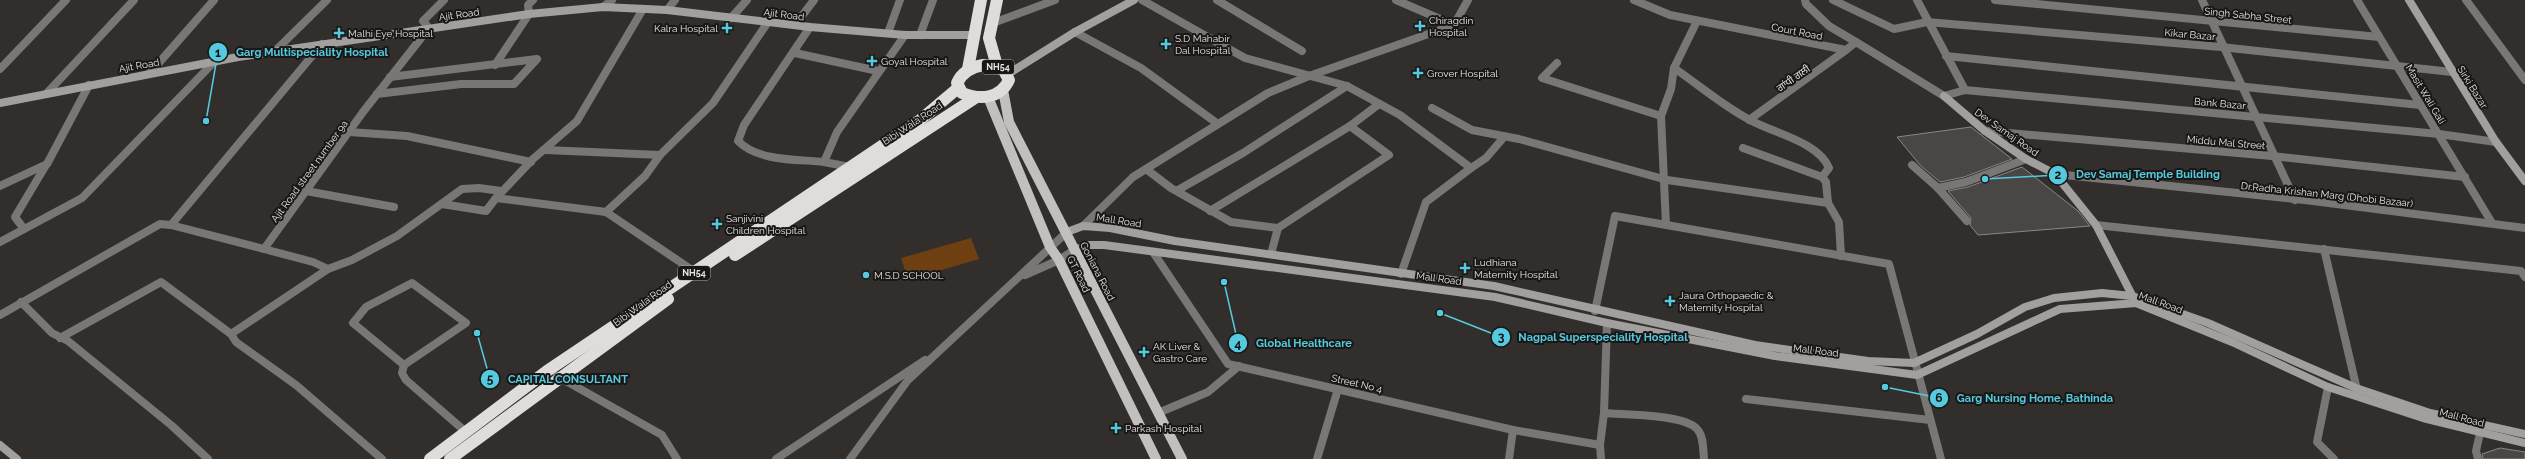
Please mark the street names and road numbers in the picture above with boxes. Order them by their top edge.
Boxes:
street label: Singh Sabha Street [2204,5,2293,26]
street label: Ajit Road [438,6,480,23]
street label: Ajit Road [763,7,805,22]
street label: Court Road [1770,21,1824,42]
street label: Kikar Bazar [2164,27,2216,42]
street label: Ajit Road [118,57,160,74]
road number: NH54 [982,60,1014,74]
street label: ਗਾਂਧੀ ਗਲੀ [1774,63,1812,94]
street label: Masit Wali Gali [2404,63,2448,126]
street label: Sirki Bazar [2455,64,2490,111]
street label: Bank Bazar [2194,96,2247,111]
street label: Bibi Wala Road [880,100,944,147]
street label: Dev Samaj Road [1973,106,2041,159]
street label: Ajit Road street number 9a [269,118,350,224]
street label: Middu Mal Street [2186,134,2266,151]
street label: Dr.Radha Krishan Marg (Dhobi Bazaar) [2240,180,2414,209]
street label: Mall Road [1095,211,1142,230]
street label: Goniana Road [1078,240,1117,302]
street label: GT Road [1065,254,1092,294]
road number: NH54 [678,266,710,280]
street label: Mall Road [1415,270,1462,287]
street label: Bibi Wala Road [611,279,674,328]
street label: Mall Road [2137,289,2184,315]
street label: Mall Road [1793,342,1839,359]
street label: Street No 4 [1330,372,1384,395]
street label: Mall Road [2438,406,2485,429]

